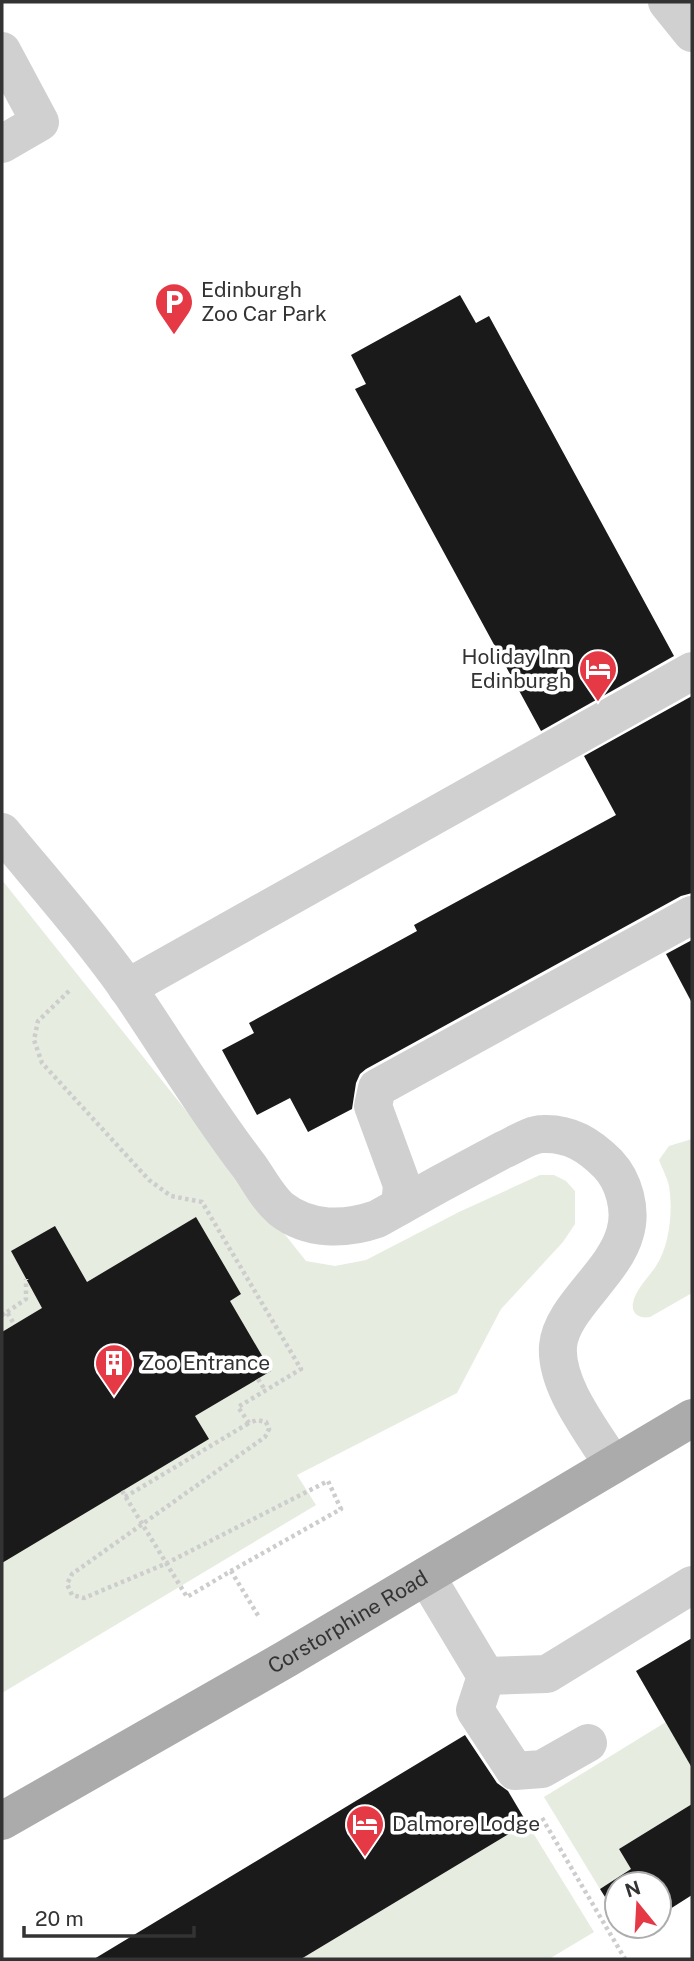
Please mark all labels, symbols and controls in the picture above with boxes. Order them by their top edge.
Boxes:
place label: Edinburgh Zoo Car Park [201,277,327,326]
parking icon: Edinburgh Zoo Car Park [153,281,195,336]
place label: Holiday Inn Edinburgh [461,644,571,693]
hotel icon: Holiday Inn Edinburgh [577,648,619,703]
building icon: Zoo Entrance [93,1342,135,1397]
place label: Zoo Entrance [141,1350,270,1375]
street label: Corstorphine Road [263,1565,432,1679]
hotel icon: Dalmore Lodge [344,1803,386,1858]
place label: Dalmore Lodge [392,1811,540,1836]
north arrow [603,1870,673,1940]
text: N [622,1876,643,1902]
scale bar [24,1895,194,1939]
text: 20 m [35,1906,84,1931]

